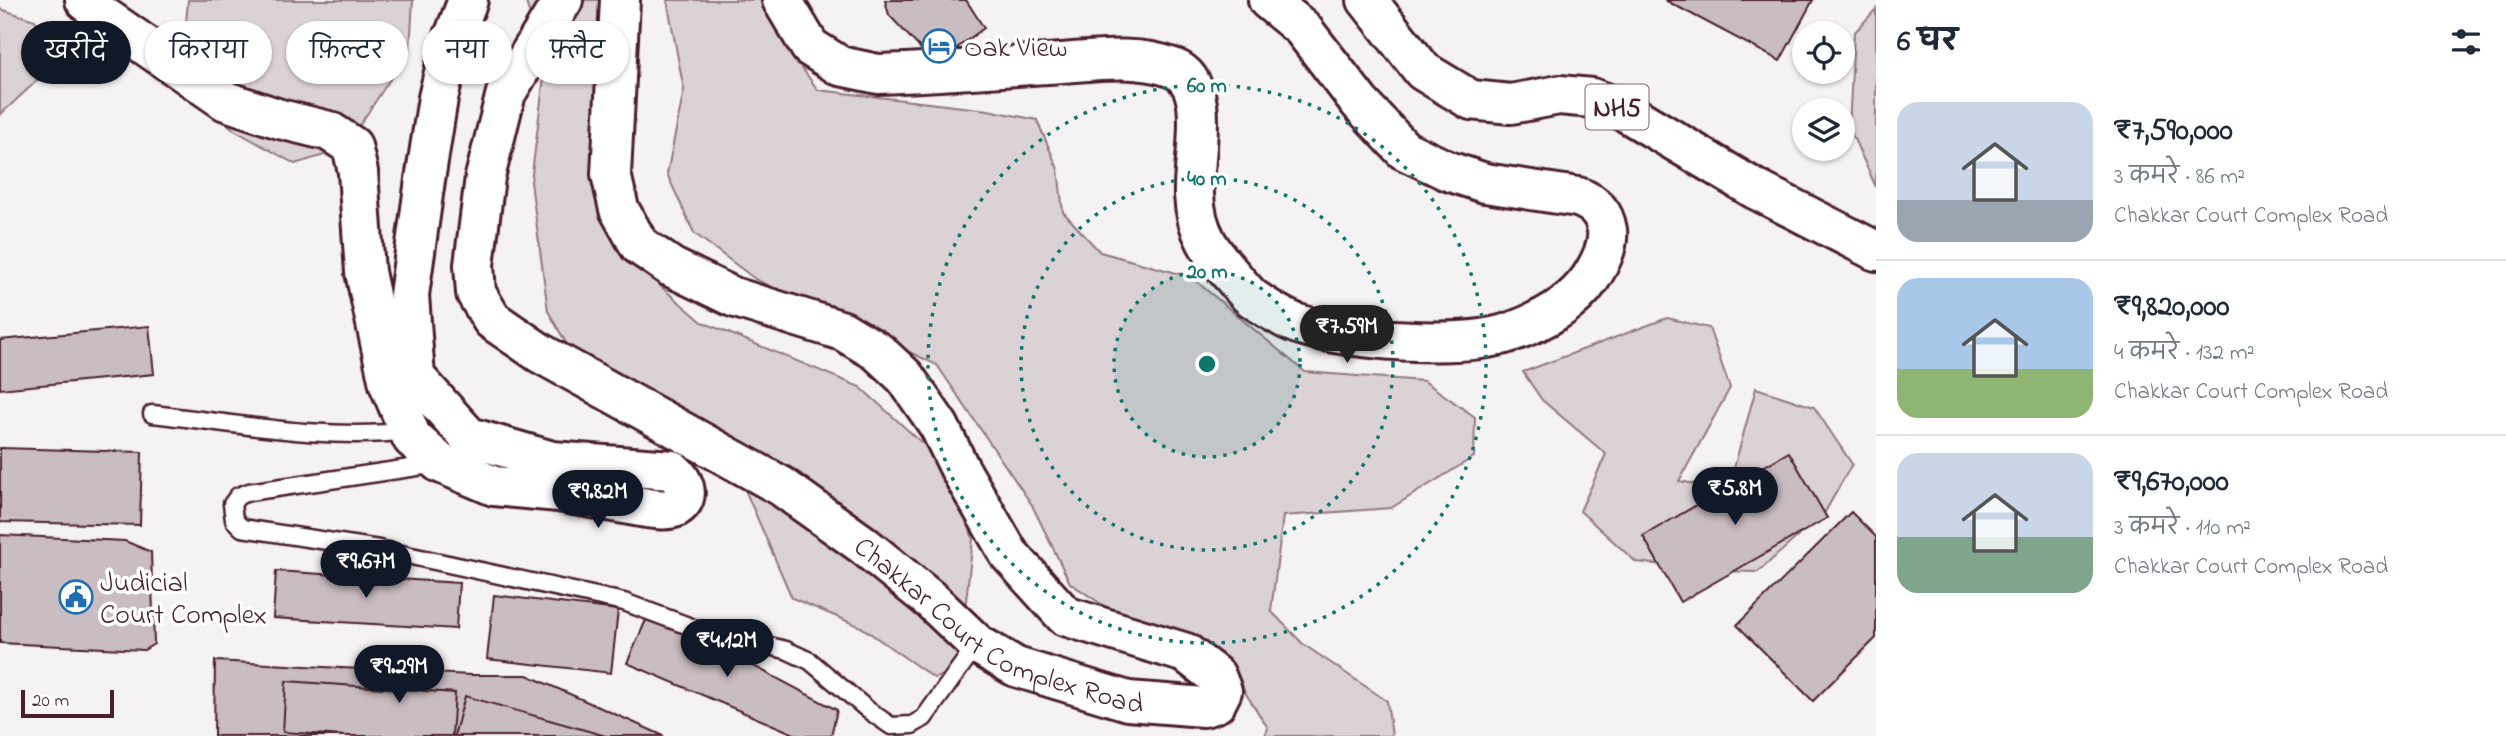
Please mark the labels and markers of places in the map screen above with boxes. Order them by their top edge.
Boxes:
hotel icon: Oak View [920,27,958,65]
place label: Oak View [964,29,1067,70]
pin: ₹7.59M [1290,306,1404,365]
centre of rings [1195,352,1219,376]
pin: ₹5.8M [1686,468,1784,527]
pin: ₹9.82M [541,470,655,530]
pin: ₹9.67M [309,540,423,600]
place label: Judicial Court Complex [100,564,267,637]
public building icon: Judicial Court Complex [57,578,95,616]
pin: ₹4.12M [670,620,784,679]
pin: ₹9.29M [342,646,456,705]

